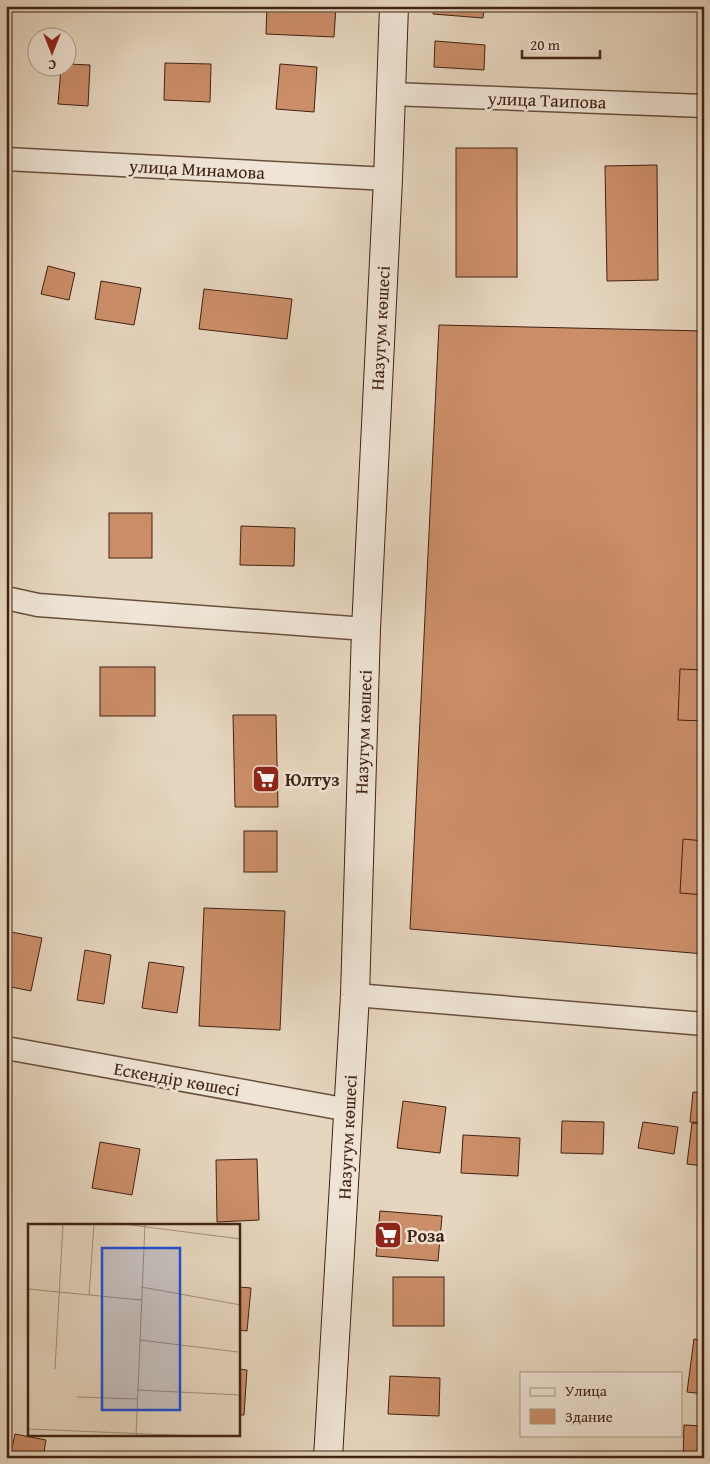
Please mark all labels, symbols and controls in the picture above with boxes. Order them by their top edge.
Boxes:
north arrow [28,28,78,78]
scale bar [522,28,600,60]
text: 20 m [530,34,561,55]
text: С [48,55,56,75]
street label: улица Таипова [486,84,607,116]
street label: улица Минамова [127,152,266,186]
street label: Назугум көшесі [363,265,397,391]
street label: Назугум көшесі [347,669,379,795]
supermarket icon: Юлтуз [251,764,281,794]
place label: Юлтуз [285,766,340,793]
street label: Ескендір көшесі [112,1055,242,1103]
street label: Назугум көшесі [330,1074,364,1200]
supermarket icon: Роза [373,1220,403,1250]
place label: Роза [407,1222,446,1249]
inset map [28,1224,240,1436]
legend [520,1372,682,1436]
text: Улица [565,1380,608,1401]
text: Здание [565,1406,613,1427]

